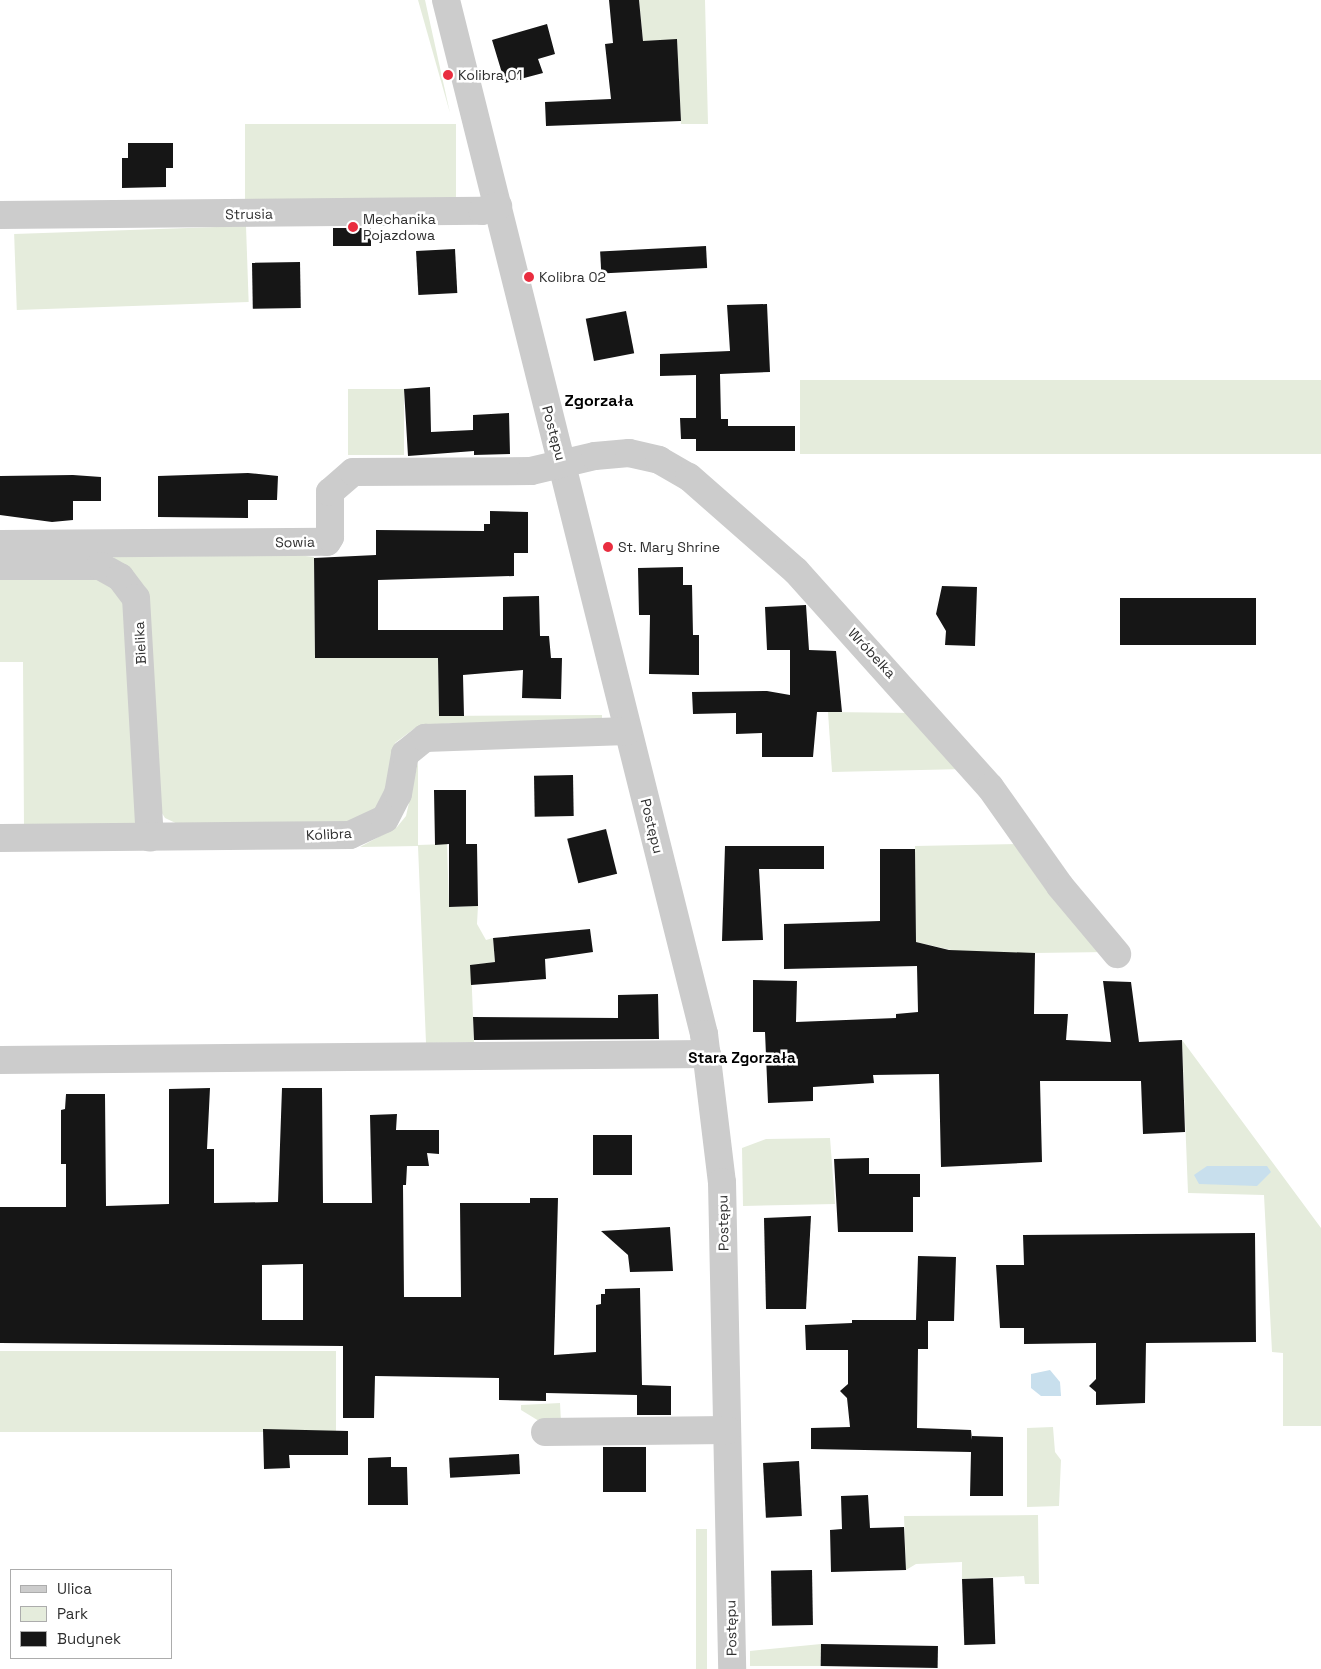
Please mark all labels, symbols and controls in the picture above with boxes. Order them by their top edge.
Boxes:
place label: Kolibra 01 [458,67,522,83]
marker: Kolibra 01 [442,69,454,81]
street label: Strusia [225,205,273,223]
place label: Mechanika Pojazdowa [363,211,436,243]
marker: Mechanika Pojazdowa [347,221,359,233]
place label: Kolibra 02 [539,269,606,285]
marker: Kolibra 02 [523,271,535,283]
district label: Zgorzała [565,391,633,411]
street label: Postępu [539,404,569,462]
street label: Sowia [275,533,315,551]
place label: St. Mary Shrine [618,539,721,555]
marker: St. Mary Shrine [602,541,614,553]
street label: Bielika [130,621,150,665]
street label: Wróbelka [845,625,899,681]
street label: Postępu [637,797,667,855]
street label: Kolibra [306,824,352,844]
district label: Stara Zgorzała [688,1049,796,1067]
street label: Postępu [714,1195,732,1251]
legend [10,1569,172,1659]
text: Ulica [57,1579,92,1598]
street label: Postępu [722,1600,740,1656]
text: Park [57,1604,88,1623]
text: Budynek [57,1629,121,1648]

